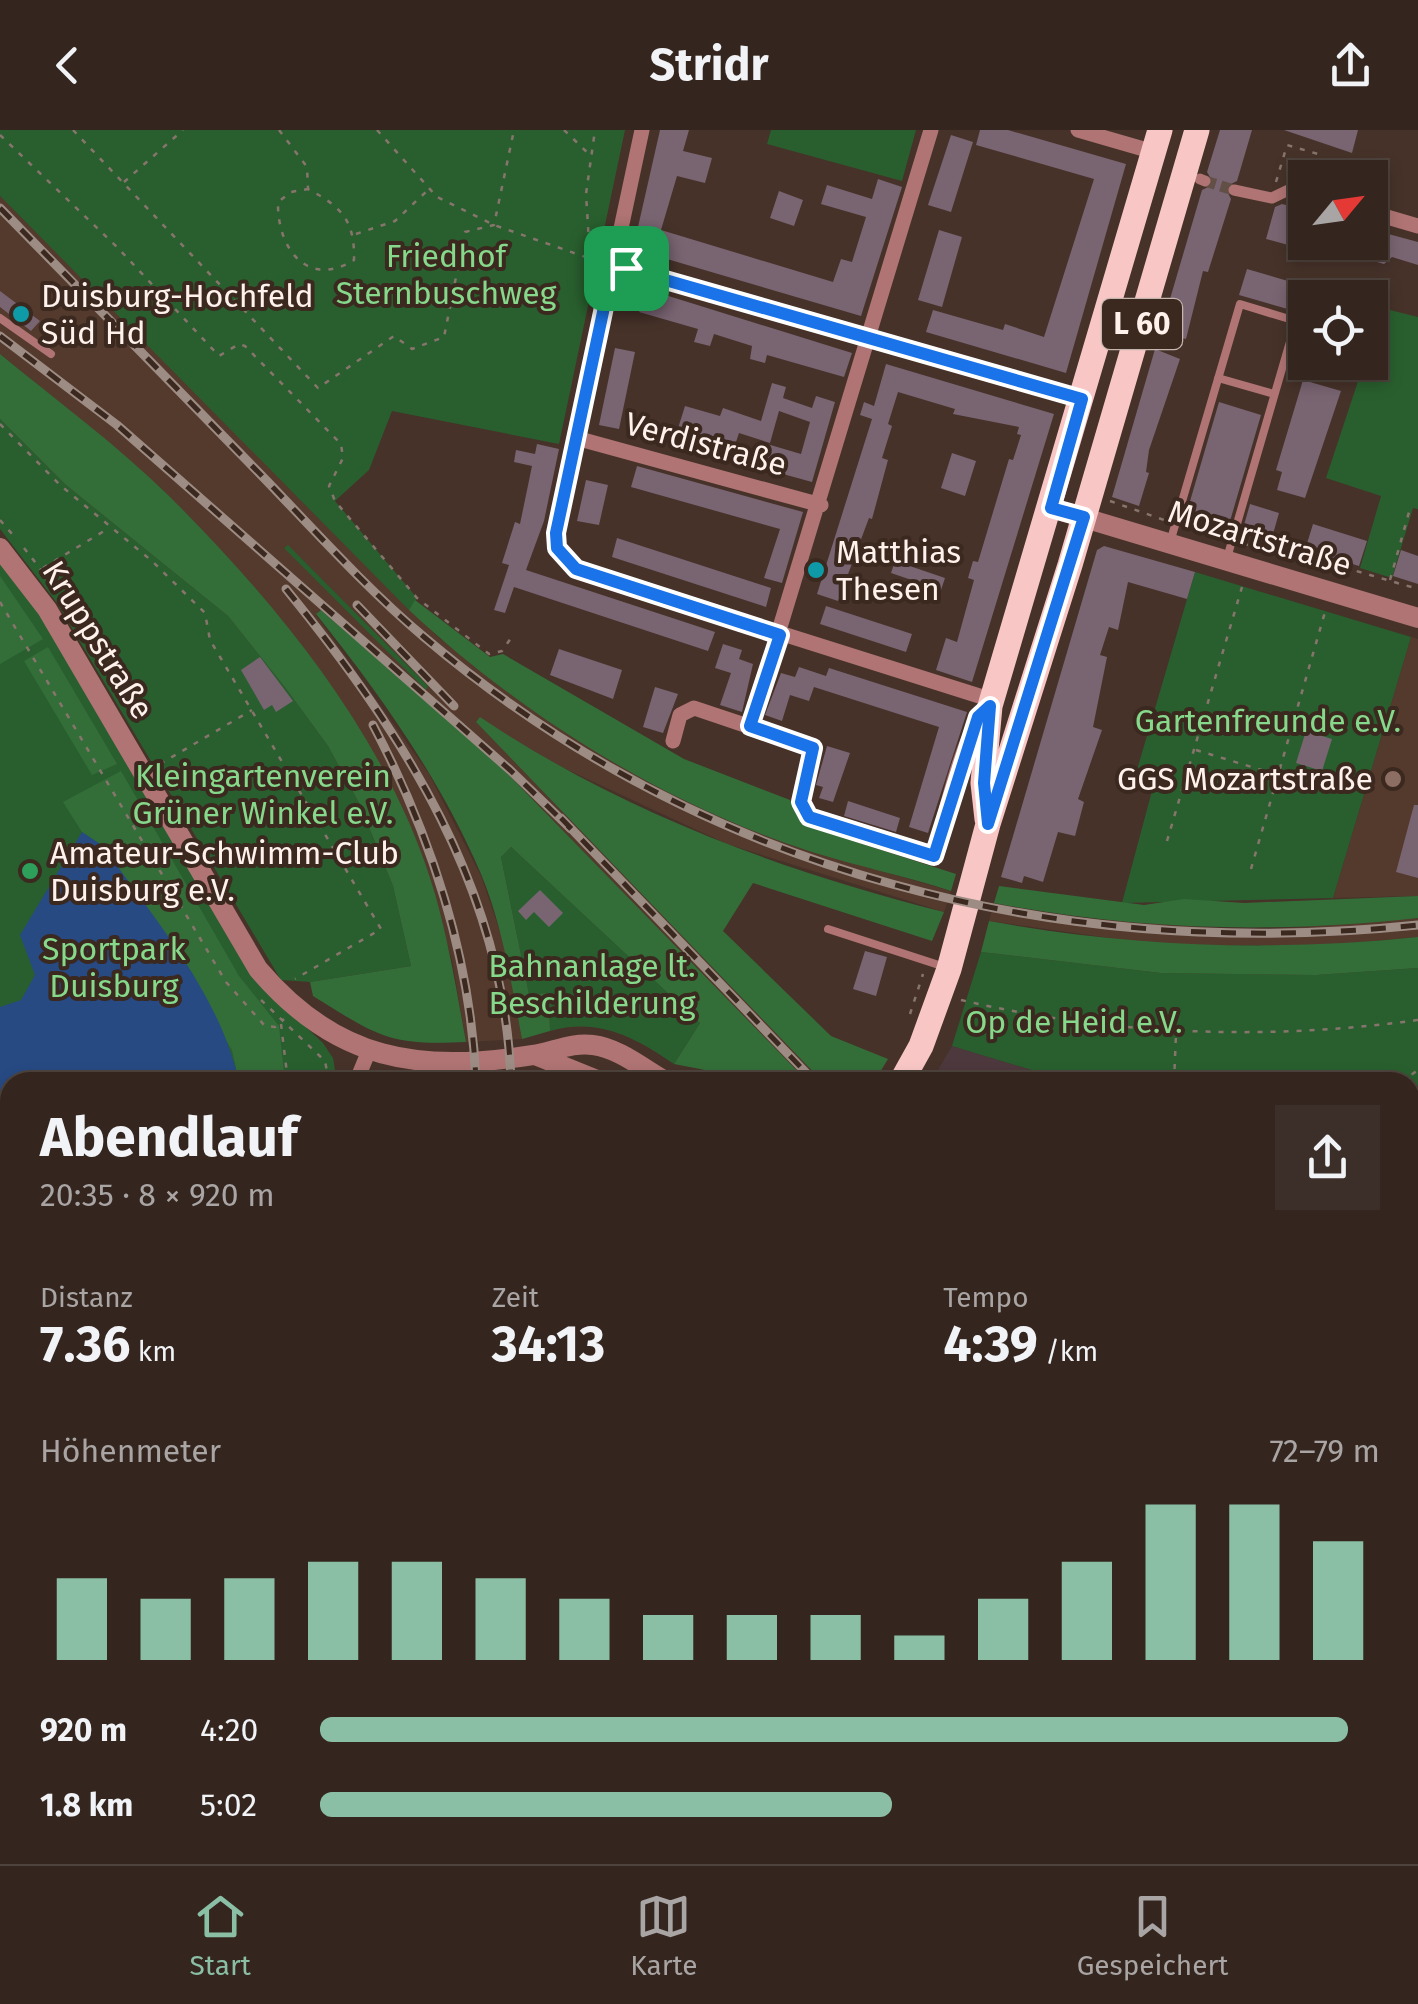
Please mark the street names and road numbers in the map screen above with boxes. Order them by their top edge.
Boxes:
road number: L 60 [1102,299,1182,349]
street label: Verdistraße [621,404,791,484]
street label: Mozartstraße [1164,492,1356,584]
street label: Kruppstraße [34,554,162,726]

